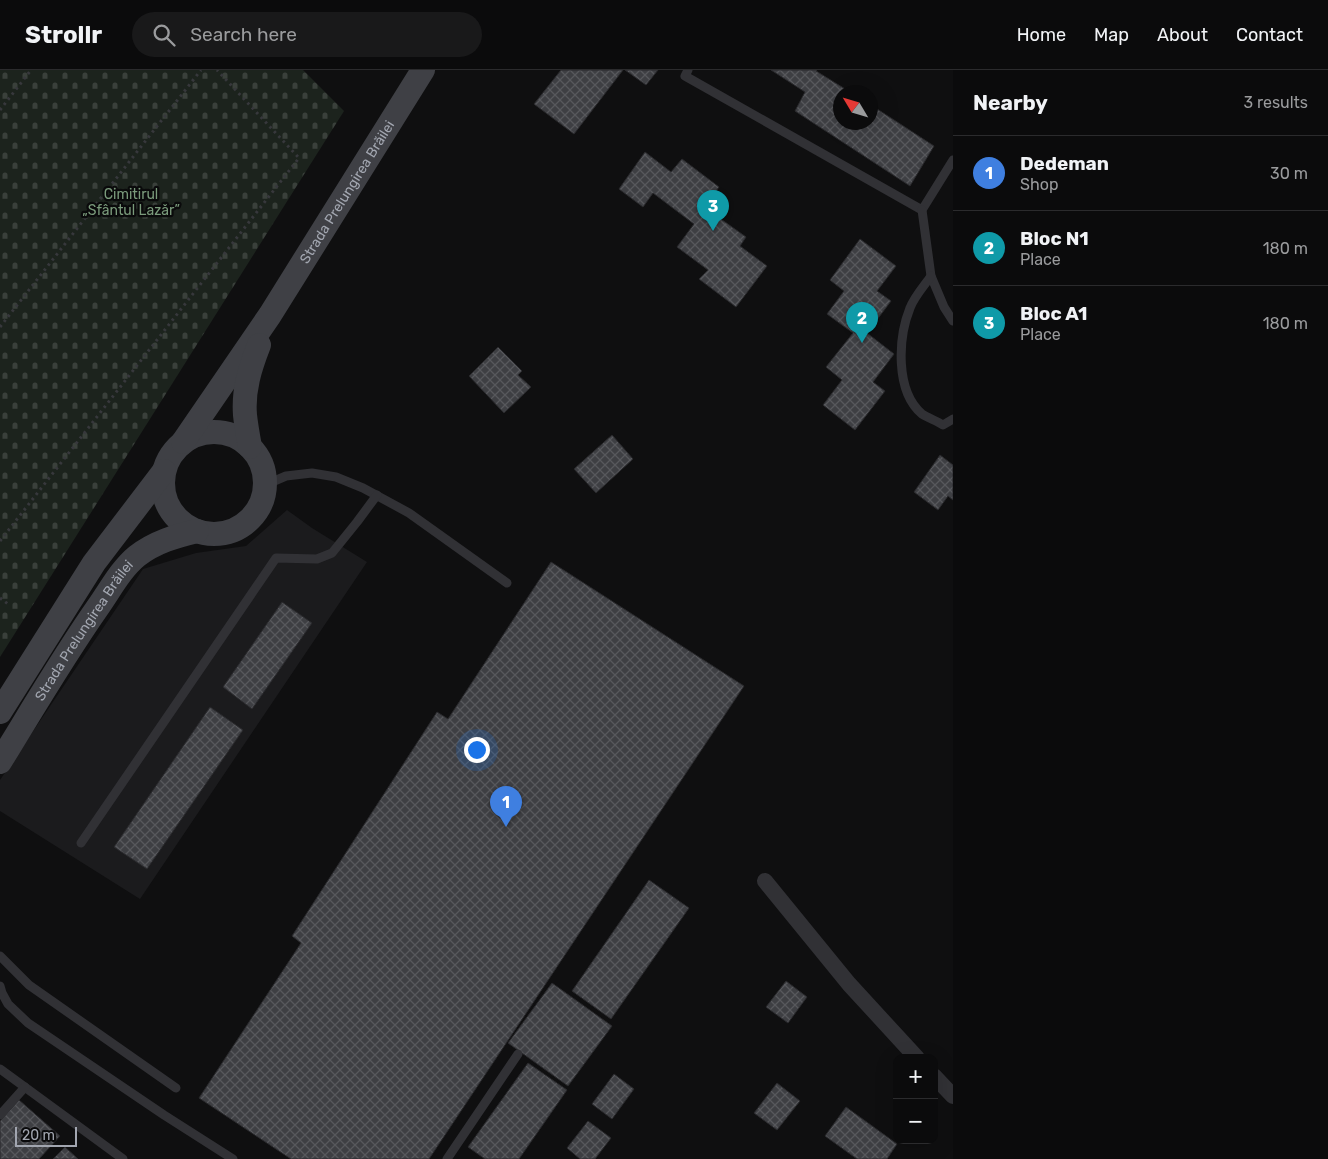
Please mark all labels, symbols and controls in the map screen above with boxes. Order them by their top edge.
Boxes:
search box [132,12,482,57]
text: Strollr [25,21,102,49]
icon: search [150,21,178,49]
text: Search here [190,23,297,46]
text: Home [1017,24,1066,46]
text: Map [1094,24,1129,46]
text: About [1157,24,1208,46]
text: Contact [1236,24,1303,46]
north arrow [833,85,878,130]
text: Nearby [973,90,1048,115]
text: 3 results [1243,93,1308,112]
street label: Strada Prelungirea Brăilei [296,117,398,267]
text: Dedeman [1020,152,1109,175]
text: 1 [985,164,993,183]
text: 30 m [1270,164,1308,183]
text: Shop [1020,175,1058,194]
park label: Cimitirul „Sfântul Lazăr” [82,186,180,219]
pin: 3 [697,190,729,231]
text: Bloc N1 [1020,227,1089,250]
text: 2 [984,239,994,258]
text: 180 m [1263,239,1308,258]
text: Place [1020,250,1061,269]
pin: 2 [846,302,878,343]
text: Bloc A1 [1020,302,1087,325]
text: 3 [984,314,994,333]
text: 180 m [1263,314,1308,333]
text: Place [1020,325,1061,344]
street label: Strada Prelungirea Brăilei [31,556,136,704]
your location [464,737,490,763]
pin: 1 [490,786,522,827]
map controls [893,1054,938,1144]
button: + [893,1054,938,1099]
button: − [893,1099,938,1144]
scale bar [15,1124,78,1147]
text: 20 m [22,1127,55,1144]

